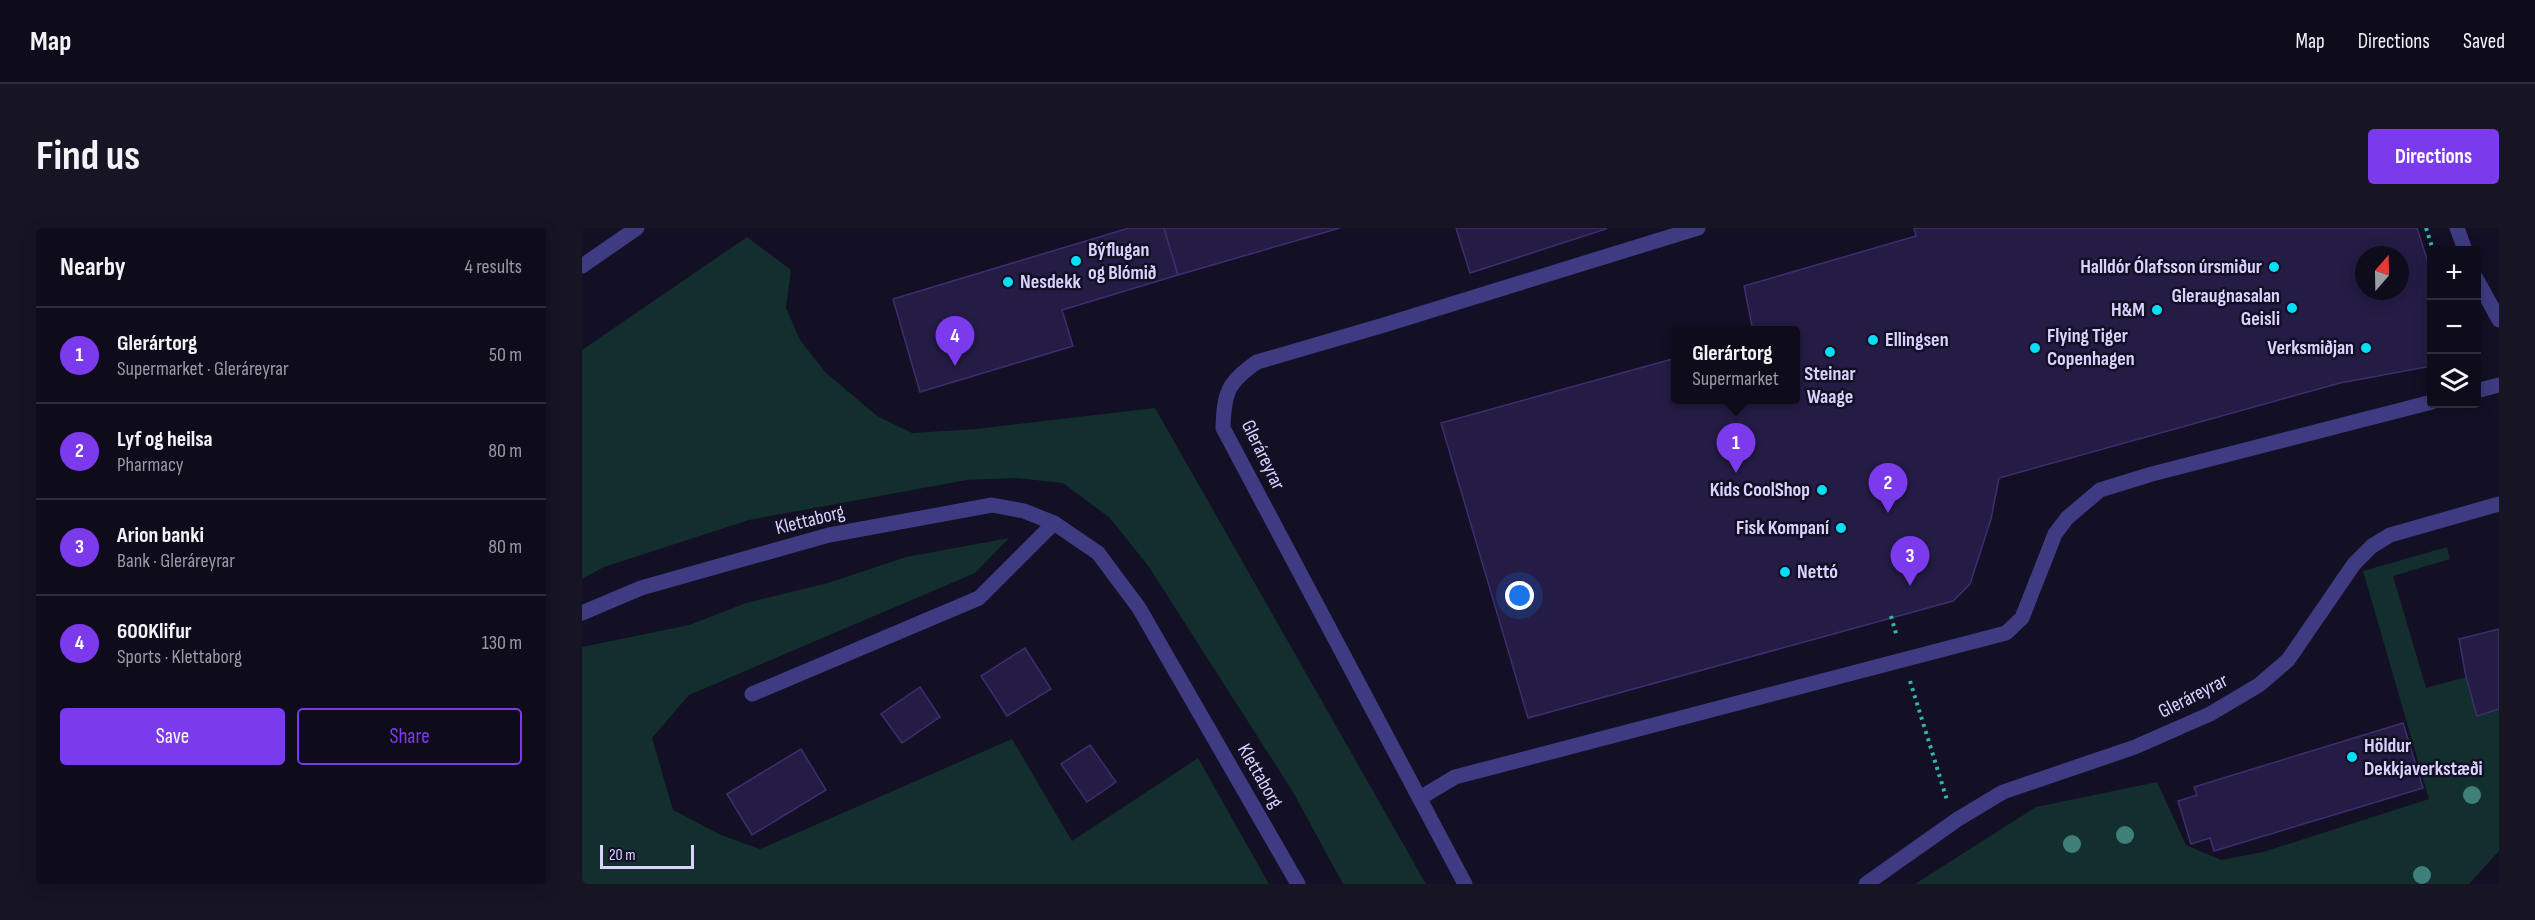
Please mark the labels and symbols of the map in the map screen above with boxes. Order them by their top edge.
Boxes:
place label: Býflugan og Blómið [1088,238,1156,285]
north arrow [2355,246,2409,300]
marker: Býflugan og Blómið [1069,254,1083,268]
place label: Halldór Ólafsson úrsmiður [2080,255,2262,279]
marker: Halldór Ólafsson úrsmiður [2267,260,2281,274]
place label: Nesdekk [1020,270,1082,294]
marker: Nesdekk [1001,275,1015,289]
place label: Gleraugnasalan Geisli [2172,284,2280,331]
place label: H&M [2111,298,2145,322]
marker: Gleraugnasalan Geisli [2285,301,2299,315]
marker: H&M [2150,303,2164,317]
pin: 4 [936,316,974,366]
place label: Flying Tiger Copenhagen [2047,324,2135,371]
place label: Ellingsen [1885,328,1949,352]
marker: Ellingsen [1866,333,1880,347]
place label: Verksmiðjan [2267,336,2354,360]
marker: Flying Tiger Copenhagen [2028,341,2042,355]
marker: Verksmiðjan [2359,341,2373,355]
marker: Steinar Waage [1823,345,1837,359]
place label: Steinar Waage [1804,362,1856,409]
street label: Gleráreyrar [1236,416,1290,494]
pin: 1 [1716,424,1756,473]
pin: 2 [1868,464,1908,513]
place label: Kids CoolShop [1710,478,1810,502]
marker: Kids CoolShop [1815,483,1829,497]
street label: Klettaborg [773,500,847,540]
place label: Fisk Kompaní [1736,516,1830,540]
marker: Fisk Kompaní [1834,521,1848,535]
pin: 3 [1890,536,1930,586]
place label: Nettó [1797,560,1838,584]
marker: Nettó [1778,565,1792,579]
your location [1505,581,1534,610]
street label: Gleráreyrar [2154,668,2232,724]
place label: Höldur Dekkjaverkstæði [2364,734,2483,781]
street label: Klettaborg [1232,740,1288,812]
marker: Höldur Dekkjaverkstæði [2345,750,2359,764]
scale bar [600,842,694,870]

